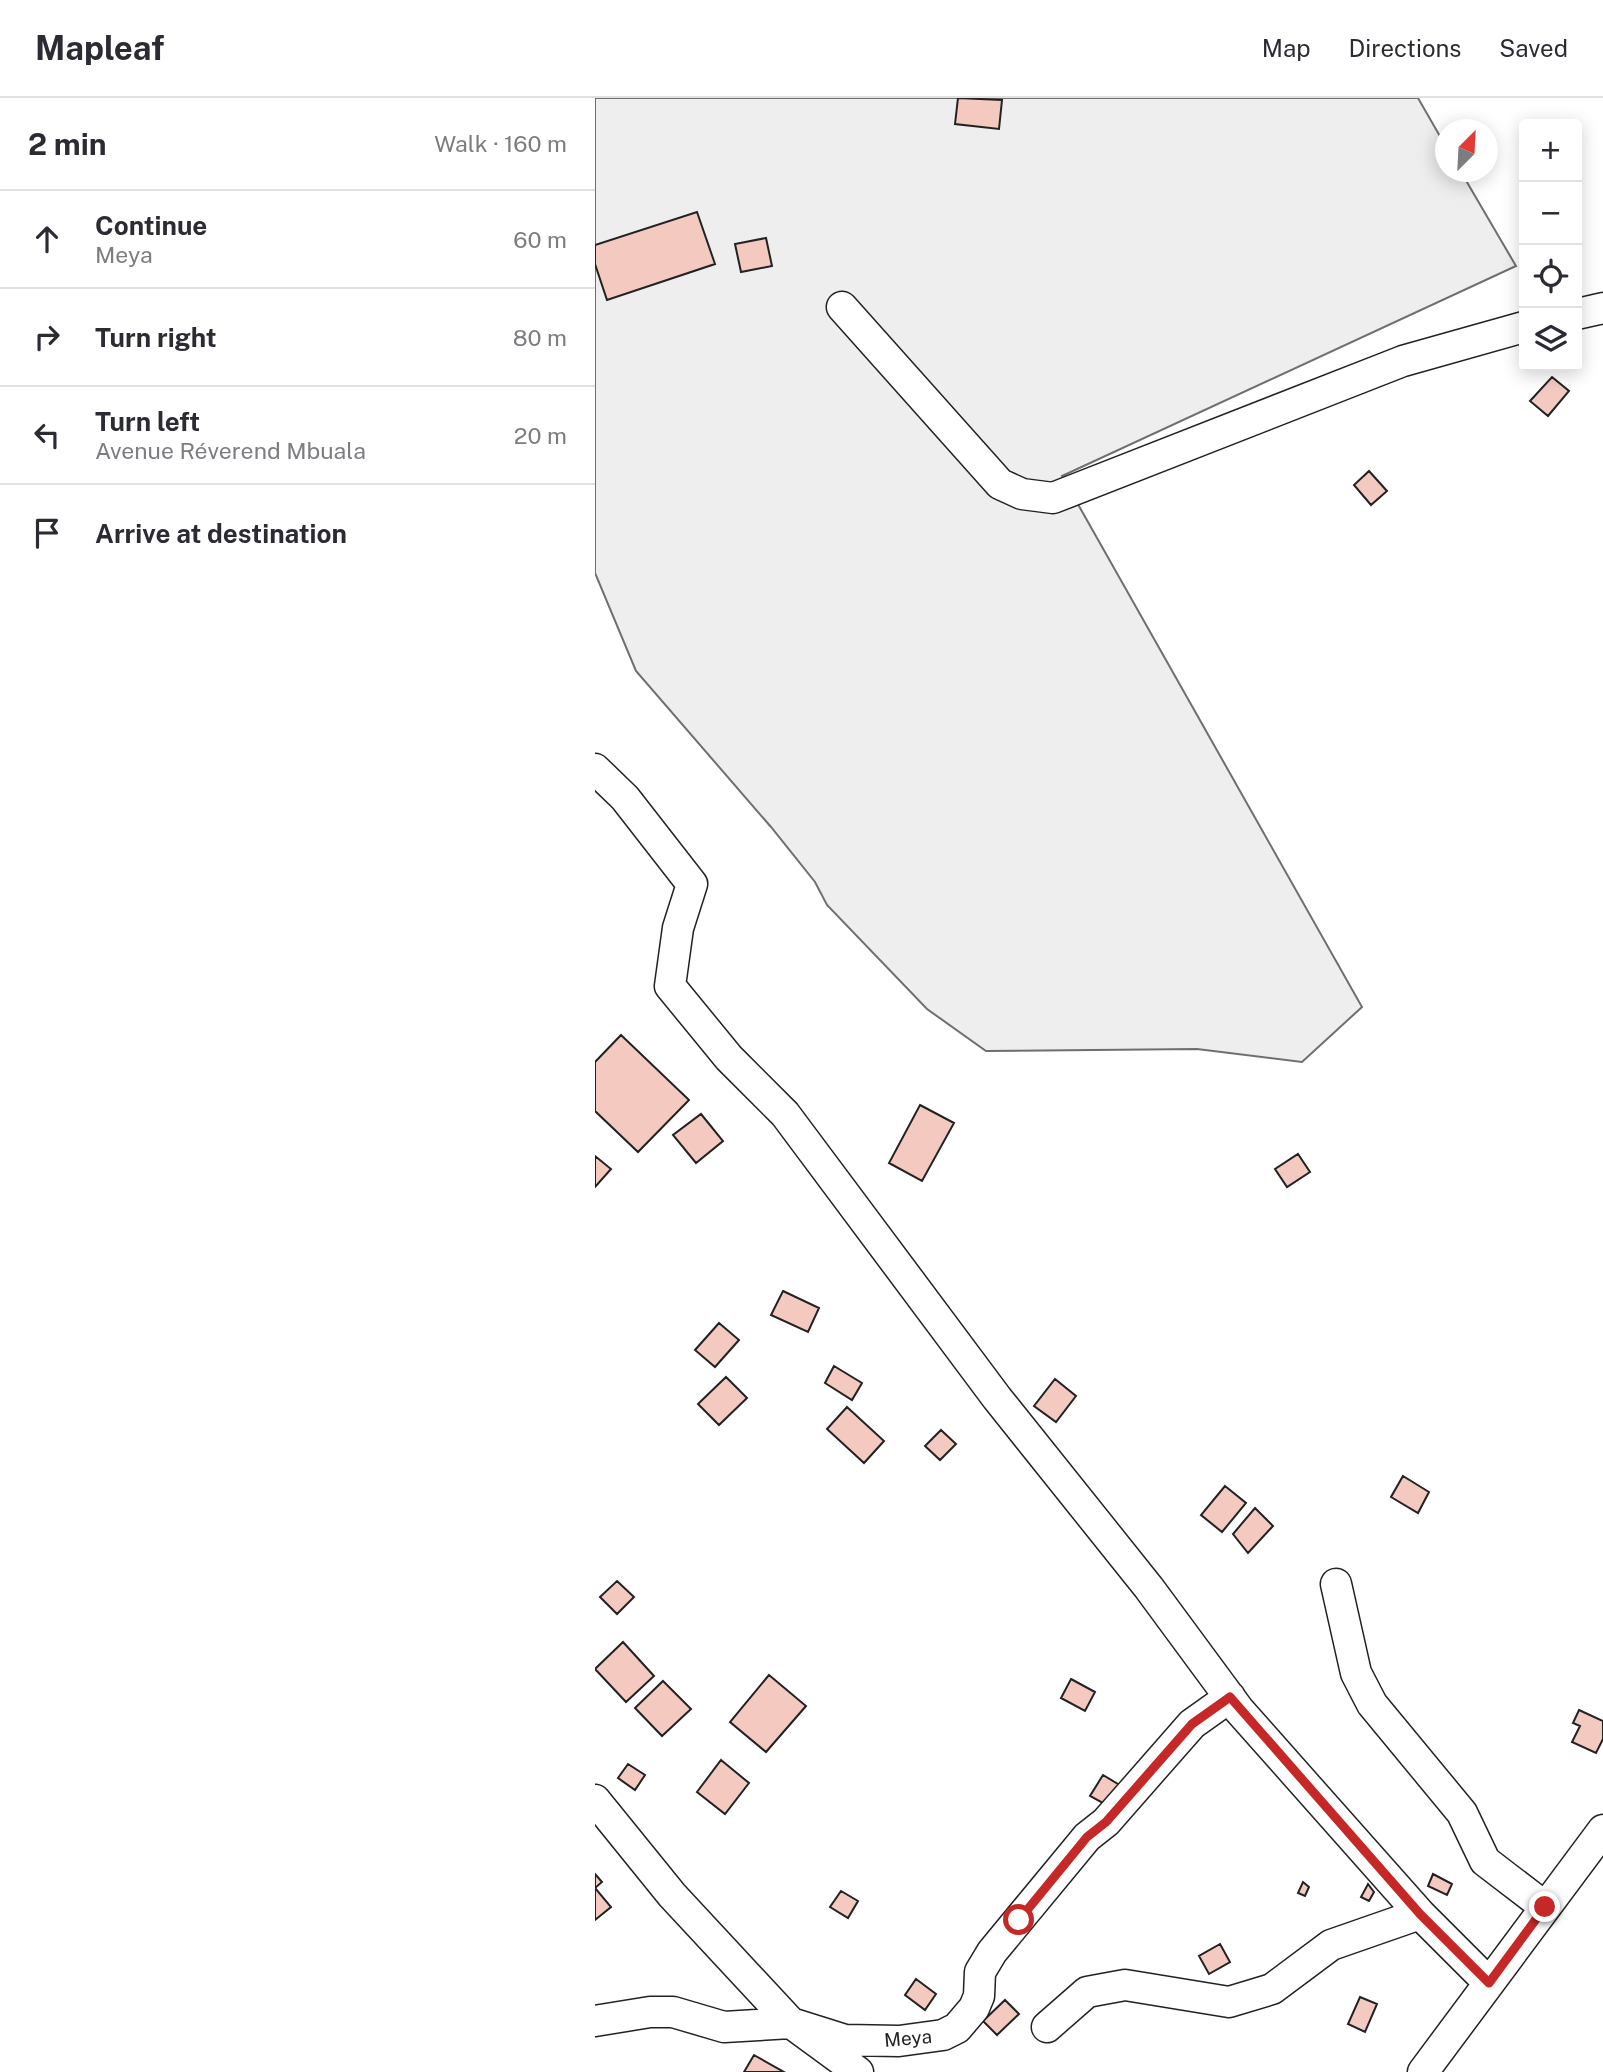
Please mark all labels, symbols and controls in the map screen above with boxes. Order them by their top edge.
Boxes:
text: Mapleaf [35,29,164,67]
text: Map [1262,34,1311,62]
text: Directions [1349,34,1461,62]
text: Saved [1499,34,1568,62]
north arrow [1435,119,1498,182]
map controls [1519,119,1582,371]
button: + [1519,119,1582,182]
text: 2 min [28,126,107,162]
text: Walk · 160 m [434,130,567,157]
button: − [1519,182,1582,245]
text: Continue [95,210,207,241]
icon: ahead [28,220,66,258]
text: 60 m [513,226,567,253]
text: Meya [95,241,153,268]
button: locate [1519,245,1582,308]
button: layers [1519,308,1582,371]
icon: right [28,318,66,356]
text: Turn right [95,322,217,353]
text: 80 m [513,324,567,351]
text: Turn left [95,406,200,437]
icon: left [28,416,66,454]
text: 20 m [514,422,567,449]
text: Avenue Réverend Mbuala [95,437,366,464]
icon: arrive [28,514,66,552]
text: Arrive at destination [95,518,347,549]
route end [1529,1891,1560,1922]
route start [1003,1904,1034,1935]
street label: Meya [883,2025,933,2051]

